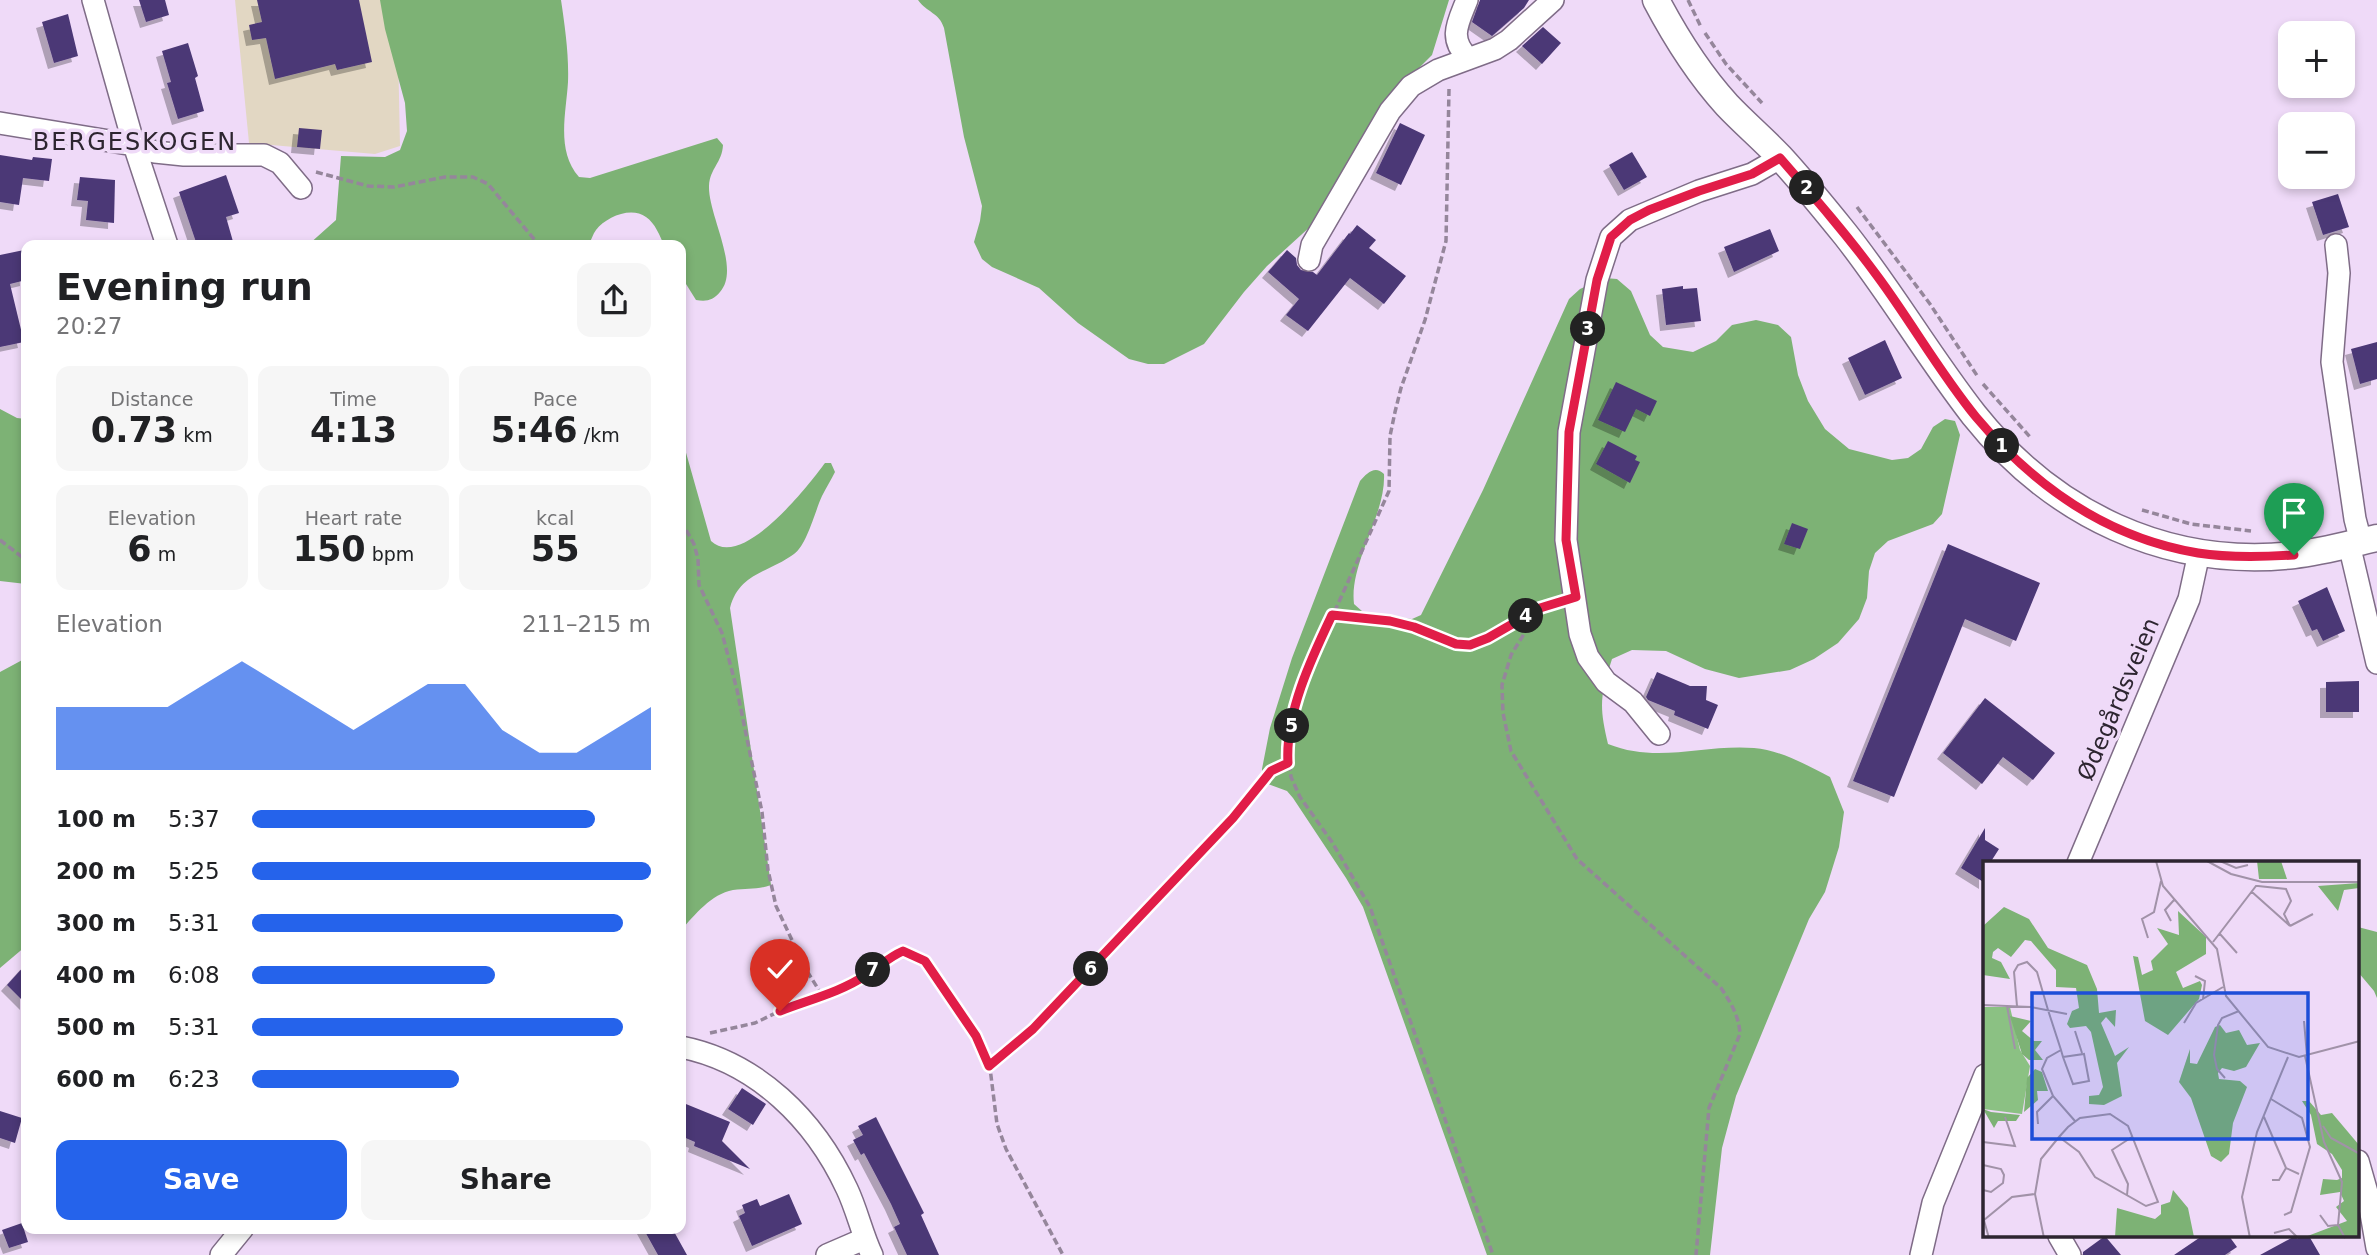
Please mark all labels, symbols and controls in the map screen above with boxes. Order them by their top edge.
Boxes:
map controls [2278,21,2355,189]
button: + [2278,21,2355,98]
button: − [2278,112,2355,189]
district label: BERGESKOGEN [33,128,237,156]
pin: 2 [1790,170,1825,206]
text: 2 [1800,176,1813,198]
button: share [577,263,651,337]
text: Evening run [56,265,313,309]
pin: 3 [1570,312,1606,346]
text: 20:27 [56,313,122,339]
text: 3 [1581,317,1594,339]
text: Distance [110,388,193,410]
text: Time [330,388,377,410]
text: Pace [533,388,577,410]
text: 0.73 [91,410,177,450]
text: 4:13 [310,410,397,450]
text: 5:46 [491,410,578,450]
text: km [177,424,213,446]
text: /km [578,424,620,446]
pin: 1 [1984,428,2020,464]
text: 1 [1995,434,2008,456]
pin [2264,483,2324,555]
icon: arrive [2275,494,2313,532]
text: Elevation [108,507,196,529]
text: Heart rate [305,507,402,529]
text: kcal [536,507,574,529]
text: 6 [127,529,152,569]
text: 150 [293,529,366,569]
text: 55 [531,529,580,569]
text: m [152,543,176,565]
text: bpm [366,543,414,565]
pin: 4 [1508,598,1544,634]
text: 4 [1519,604,1532,626]
text: Elevation [56,611,163,637]
text: 211–215 m [522,611,651,637]
street label: Ødegårdsveien [2071,613,2164,784]
pin: 5 [1274,708,1310,744]
text: 5 [1285,714,1298,736]
text: 100 m [56,806,136,832]
text: 5:37 [168,806,220,832]
text: 200 m [56,858,136,884]
text: 5:25 [168,858,220,884]
inset map [1983,861,2360,1238]
text: 300 m [56,910,136,936]
text: 5:31 [168,910,220,936]
pin [750,939,810,1011]
icon: check [761,950,799,988]
pin: 6 [1074,951,1108,986]
pin: 7 [856,953,890,988]
text: 6 [1084,957,1097,979]
text: 7 [866,958,879,980]
text: 400 m [56,962,136,988]
text: 6:08 [168,962,220,988]
text: 500 m [56,1014,136,1040]
text: 5:31 [168,1014,220,1040]
text: 600 m [56,1066,136,1092]
text: 6:23 [168,1066,220,1092]
button: Save [56,1140,347,1220]
button: Share [361,1140,651,1220]

